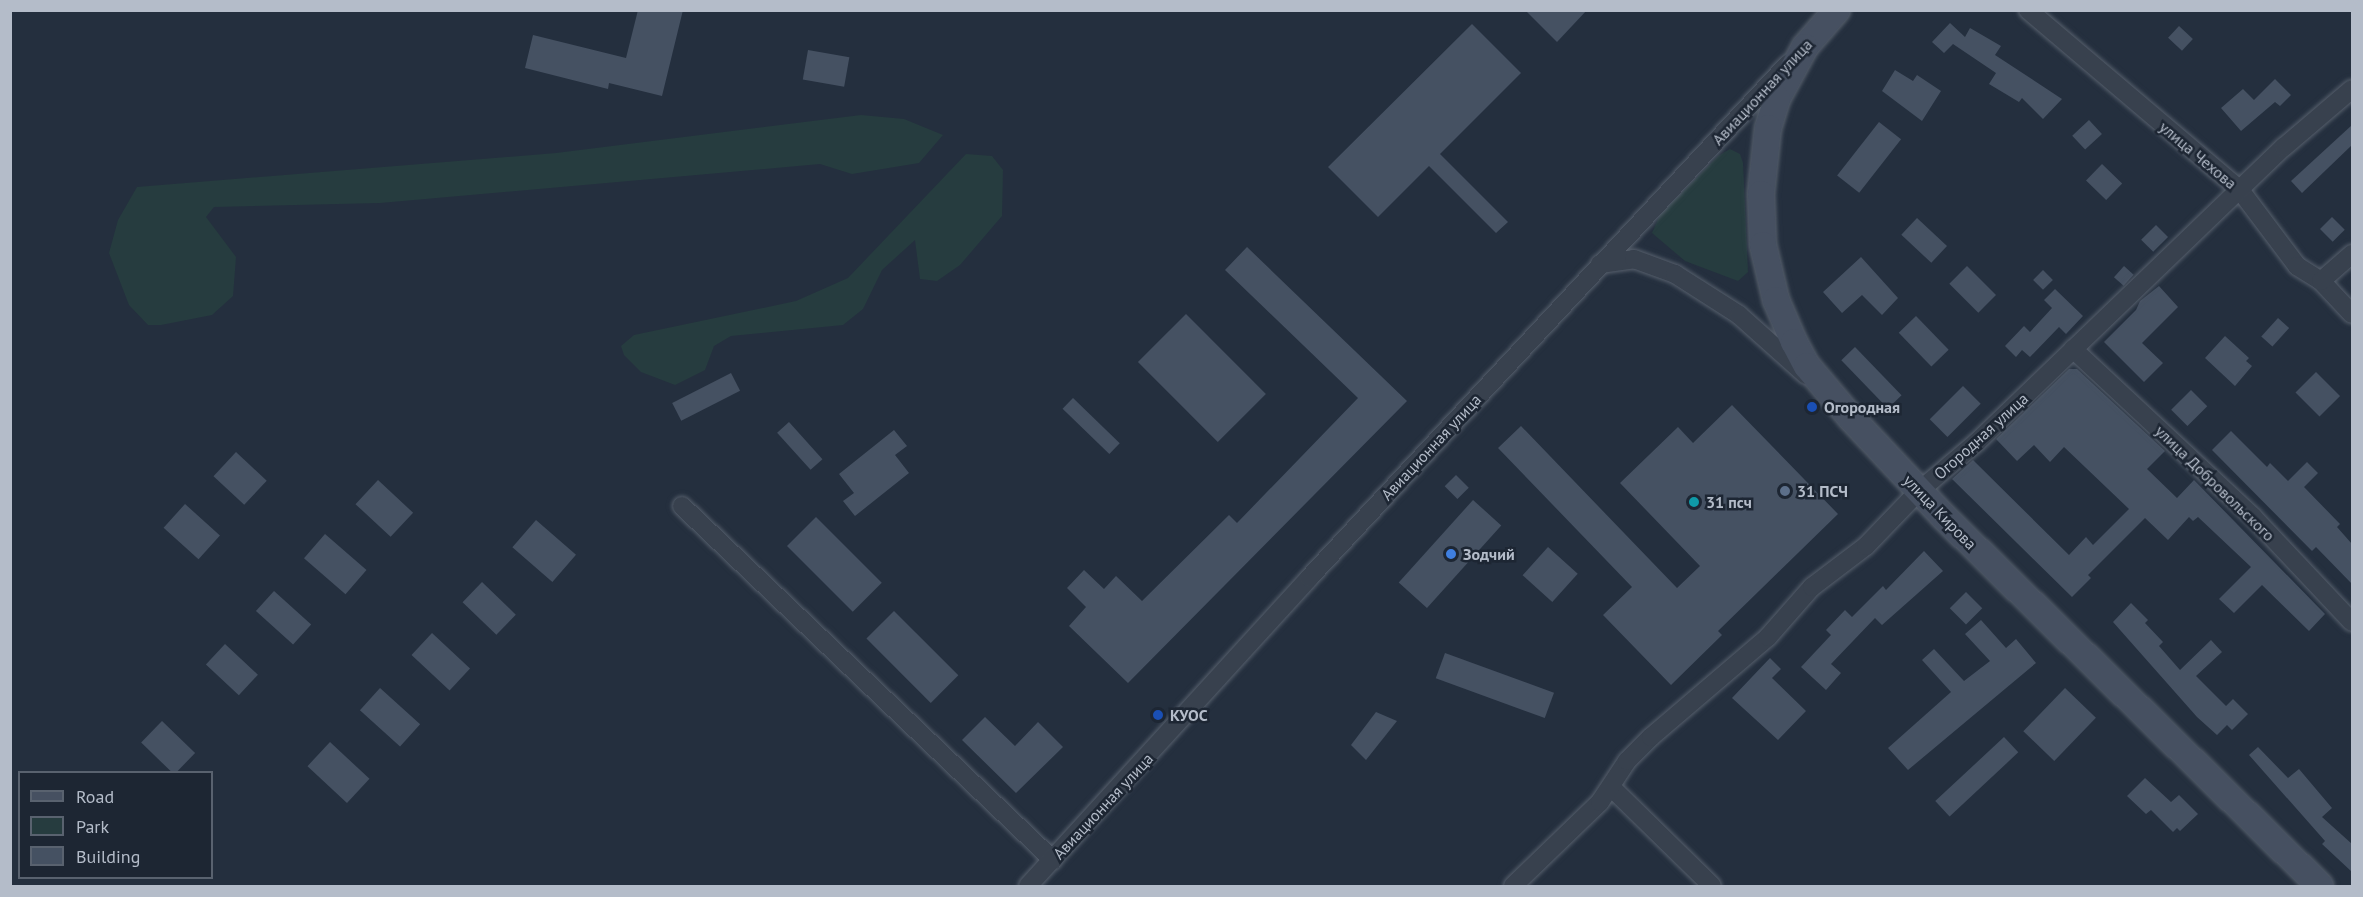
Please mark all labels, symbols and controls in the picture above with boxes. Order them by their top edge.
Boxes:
street label: Авиационная улица [1708,35,1816,149]
street label: улица Чехова [2156,117,2240,193]
street label: Огородная улица [1930,389,2032,483]
street label: Авиационная улица [1377,390,1485,504]
place label: Огородная [1824,397,1900,417]
marker: Огородная [1805,400,1819,414]
street label: улица Добровольского [2151,421,2279,545]
street label: улица Кирова [1900,471,1980,553]
place label: 31 ПСЧ [1797,481,1848,501]
marker: 31 ПСЧ [1778,484,1792,498]
place label: 31 псч [1706,492,1752,512]
marker: 31 псч [1687,495,1701,509]
place label: Зодчий [1463,544,1515,564]
marker: Зодчий [1444,547,1458,561]
place label: КУОС [1170,705,1208,725]
marker: КУОС [1151,708,1165,722]
street label: Авиационная улица [1049,749,1157,863]
legend [18,771,213,879]
text: Road [76,785,114,808]
text: Park [76,815,109,838]
text: Building [76,845,140,868]

